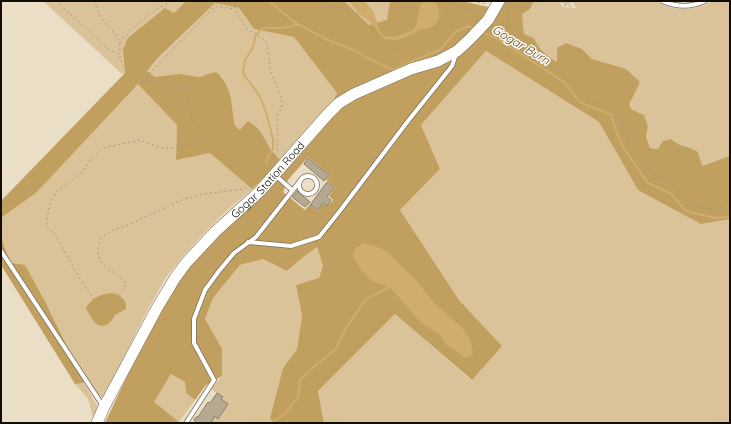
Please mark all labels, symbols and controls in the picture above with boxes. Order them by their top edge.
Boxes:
water label: Gogar Burn [490,22,554,68]
street label: Gogar Station Road [228,138,307,221]

